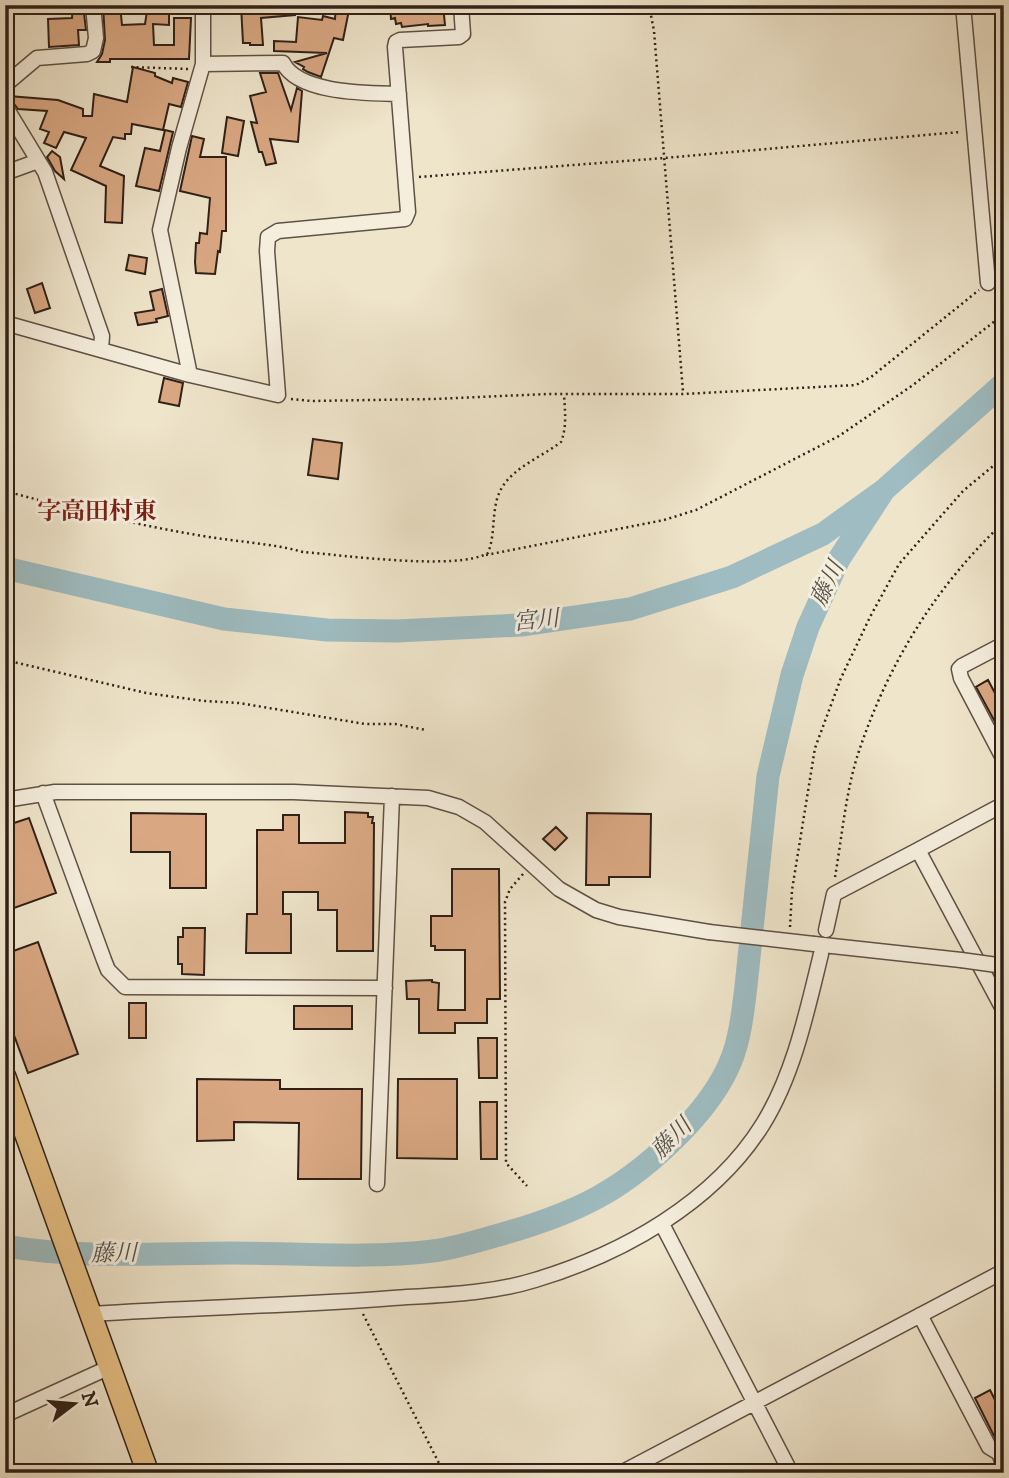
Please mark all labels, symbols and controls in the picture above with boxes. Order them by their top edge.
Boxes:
district label: 字高田村東 [37,497,157,527]
water label: 藤川 [805,554,852,611]
water label: 宮川 [512,604,563,638]
water label: 藤川 [645,1110,701,1166]
water label: 藤川 [91,1239,140,1269]
north arrow [38,1370,108,1440]
text: N [76,1389,102,1411]

